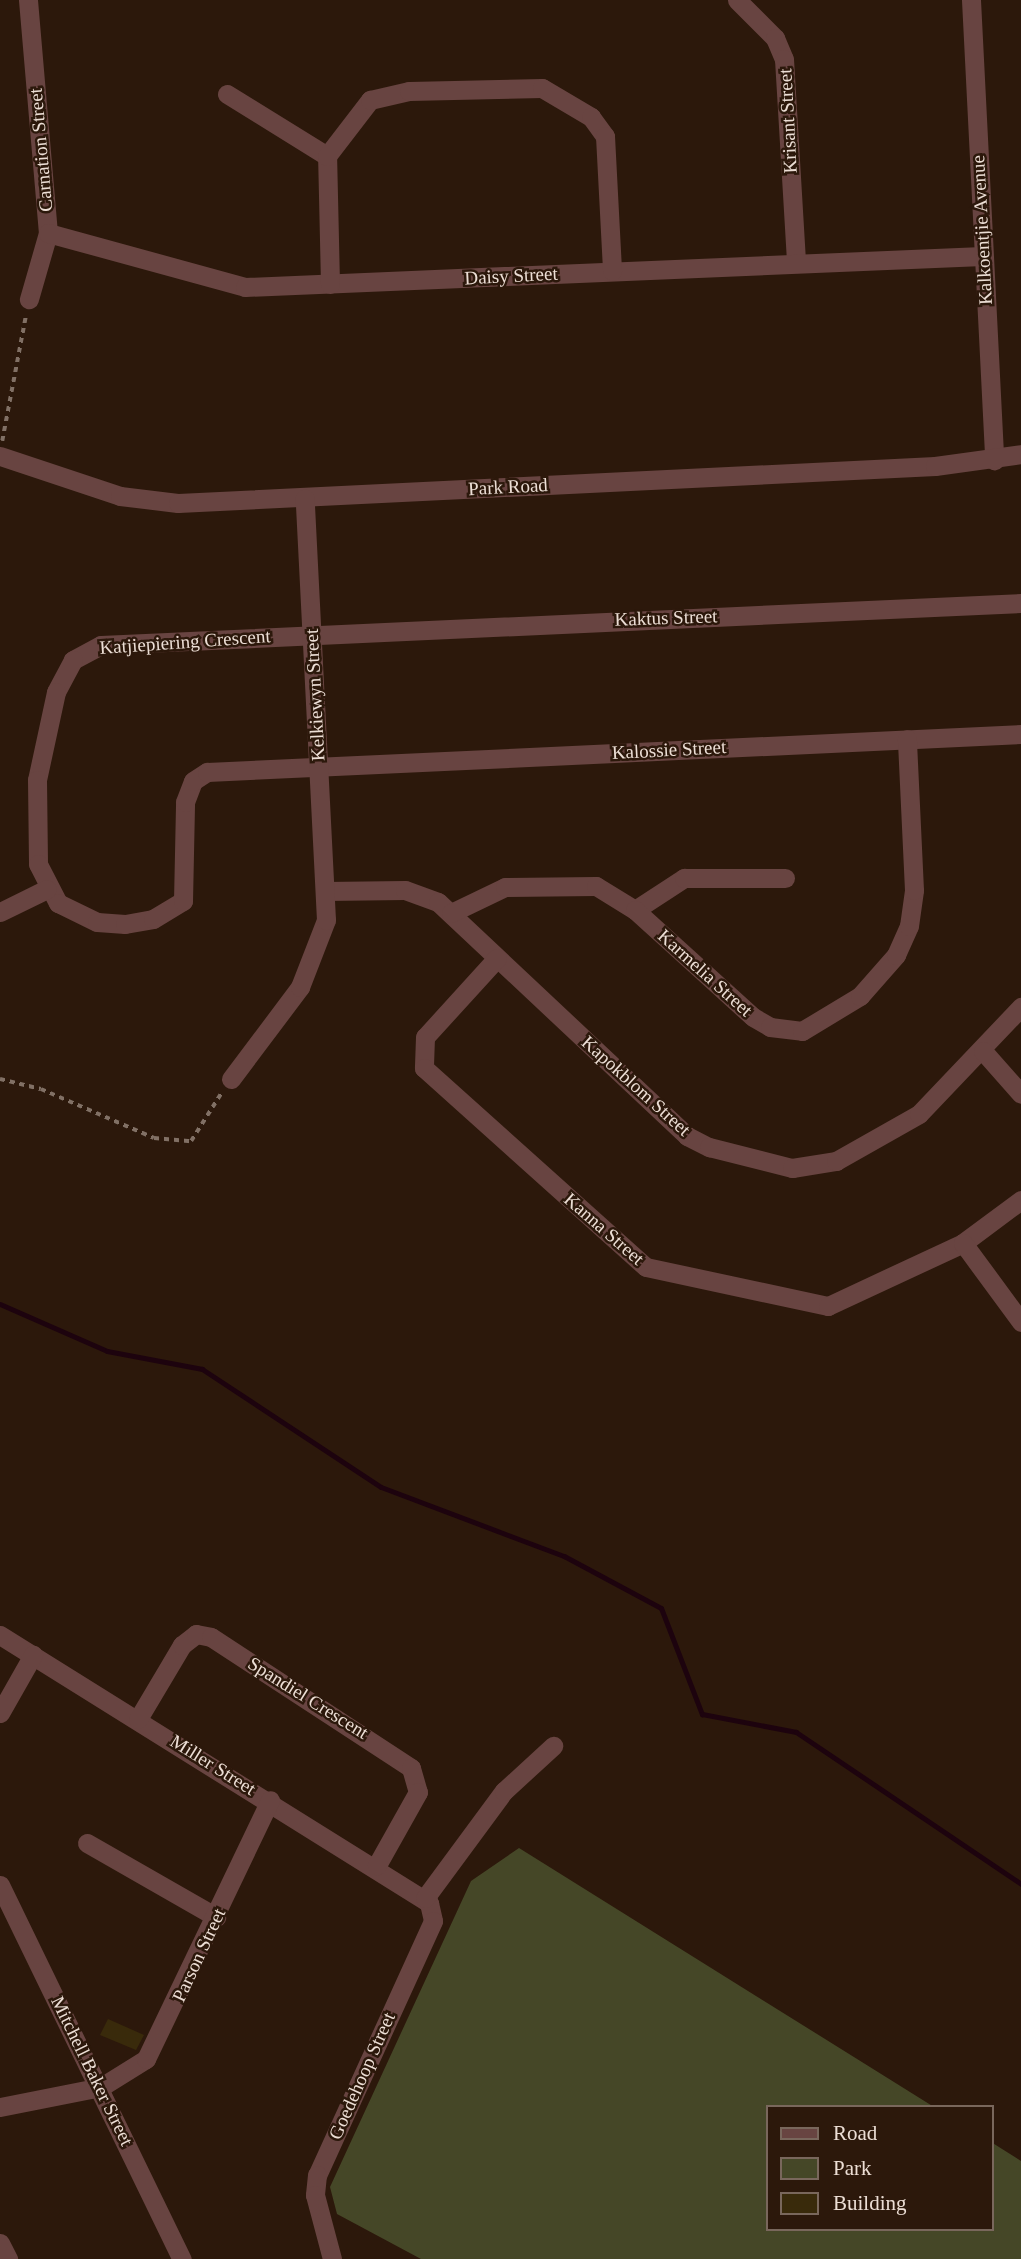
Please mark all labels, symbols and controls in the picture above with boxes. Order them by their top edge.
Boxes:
street label: Krisant Street [774,68,802,174]
street label: Carnation Street [24,87,58,213]
street label: Kalkoentjie Avenue [967,154,997,306]
street label: Daisy Street [464,262,558,290]
street label: Park Road [468,474,548,500]
street label: Kaktus Street [614,605,718,631]
street label: Katjiepiering Crescent [99,625,271,659]
street label: Kelkiewyn Street [300,628,330,762]
street label: Kalossie Street [611,736,727,764]
street label: Karmelia Street [653,924,757,1022]
street label: Kapokblom Street [577,1031,695,1141]
street label: Kanna Street [559,1188,649,1270]
street label: Spandiel Crescent [244,1652,372,1744]
street label: Miller Street [166,1730,260,1800]
street label: Parson Street [167,1905,231,2005]
street label: Mitchell Baker Street [46,1992,138,2150]
street label: Goedehoop Street [324,2009,400,2143]
legend [766,2105,993,2231]
text: Road [833,2121,877,2145]
text: Park [833,2156,872,2180]
text: Building [833,2191,907,2215]

